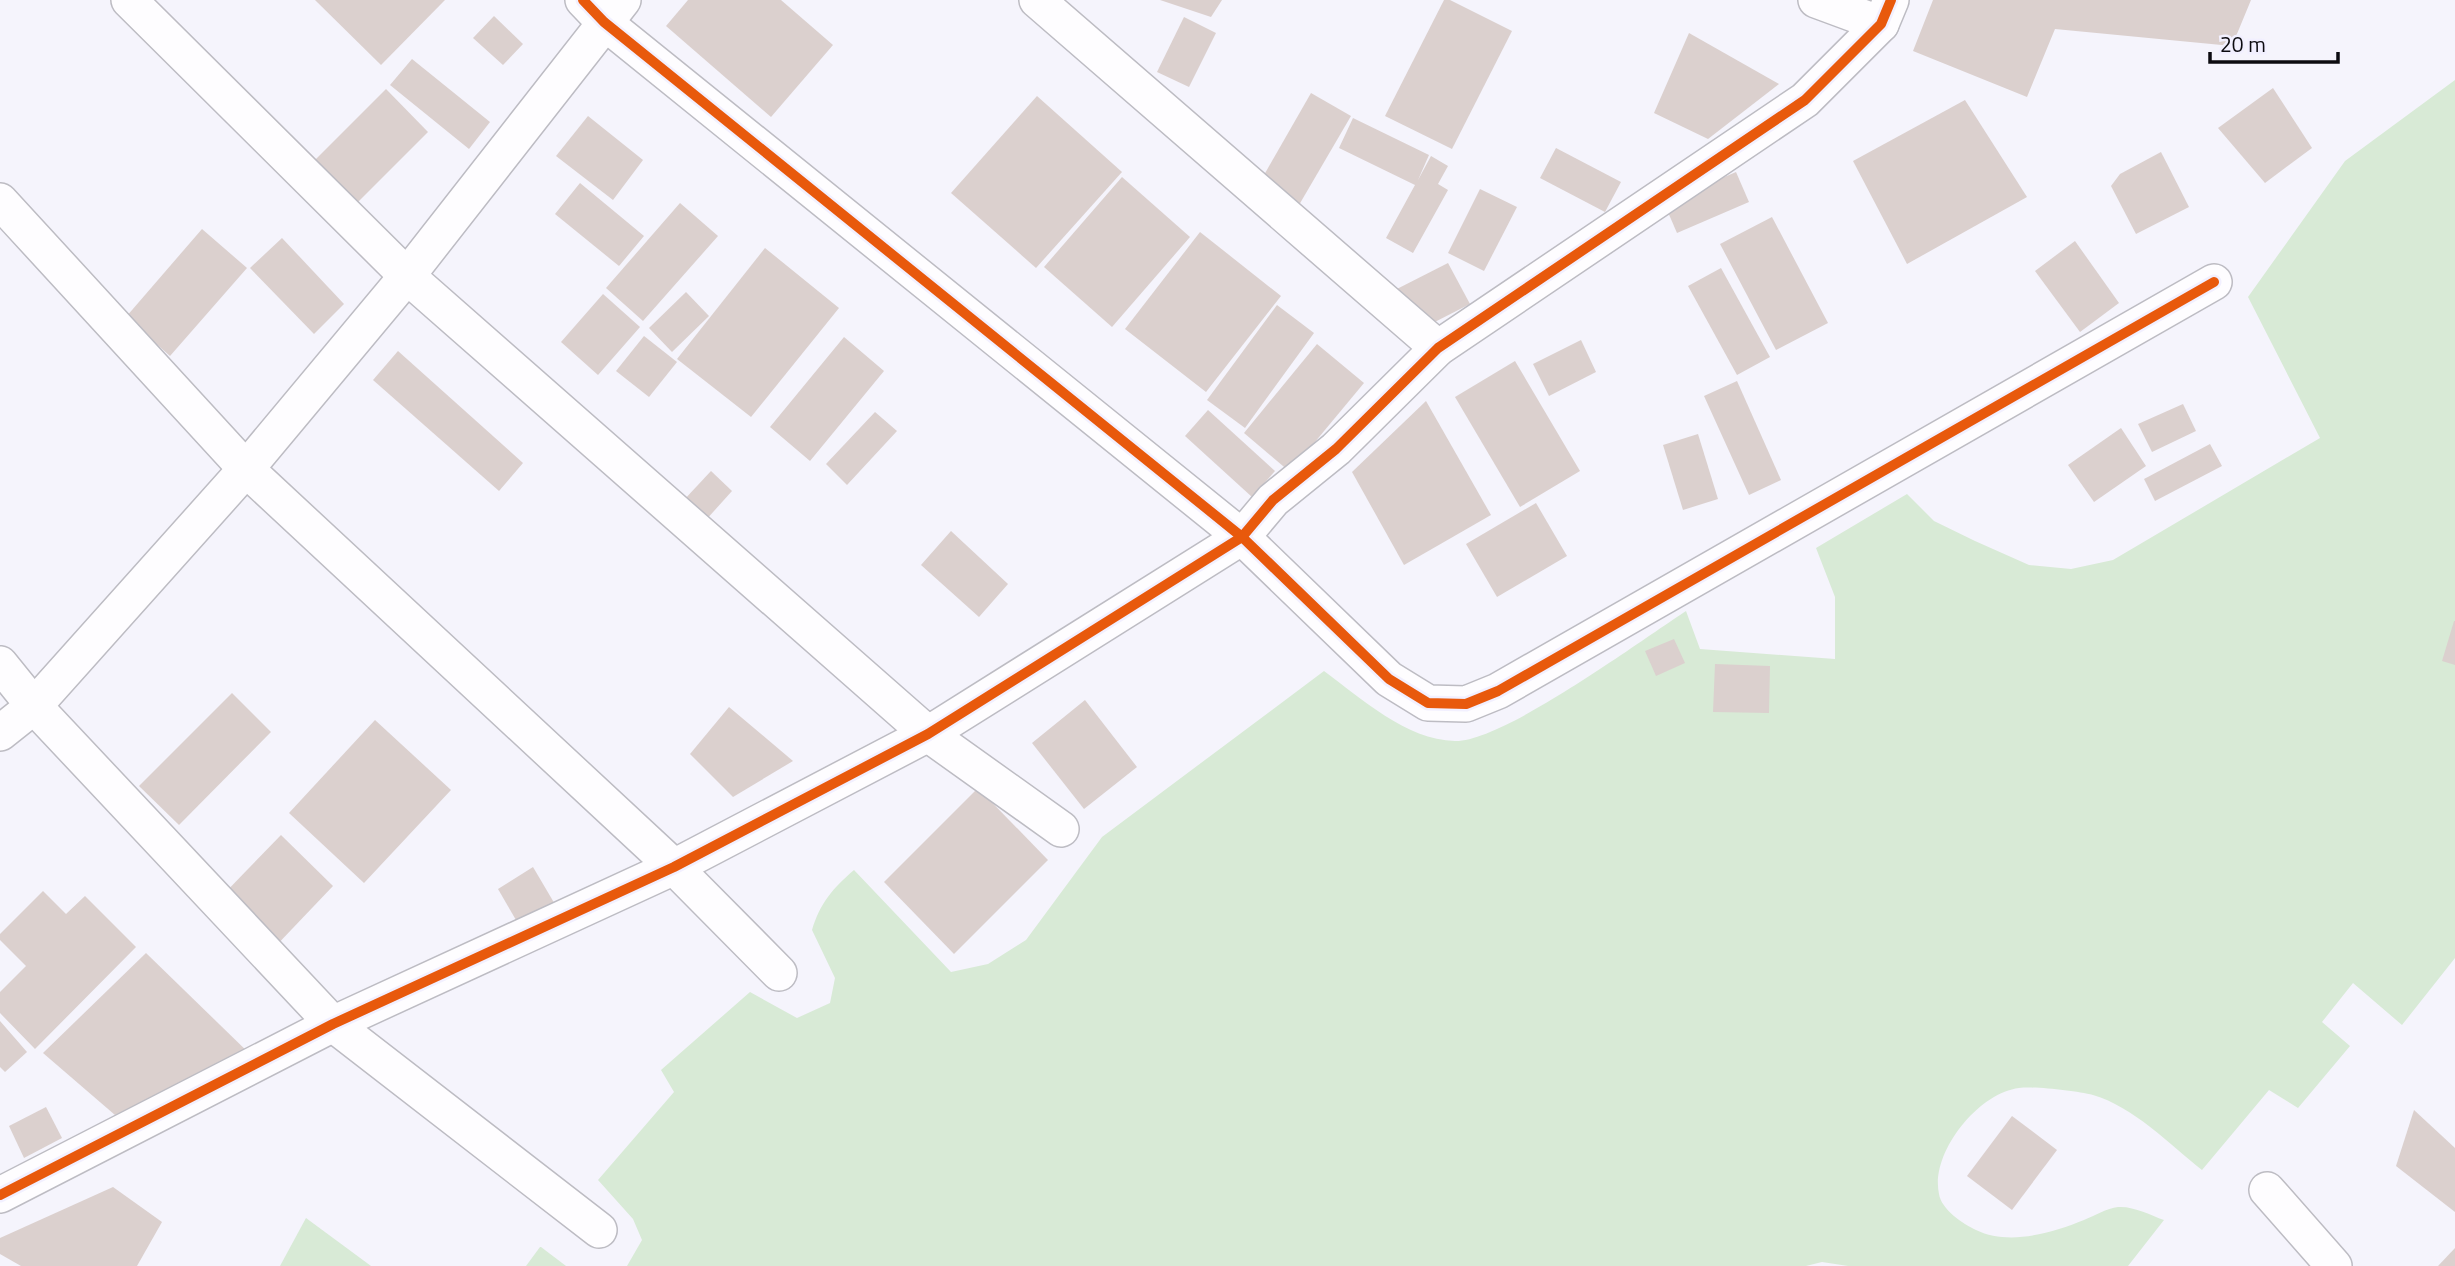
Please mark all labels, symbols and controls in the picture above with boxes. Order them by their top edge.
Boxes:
scale bar [2210,21,2338,65]
text: 20 m [2220,28,2266,60]

